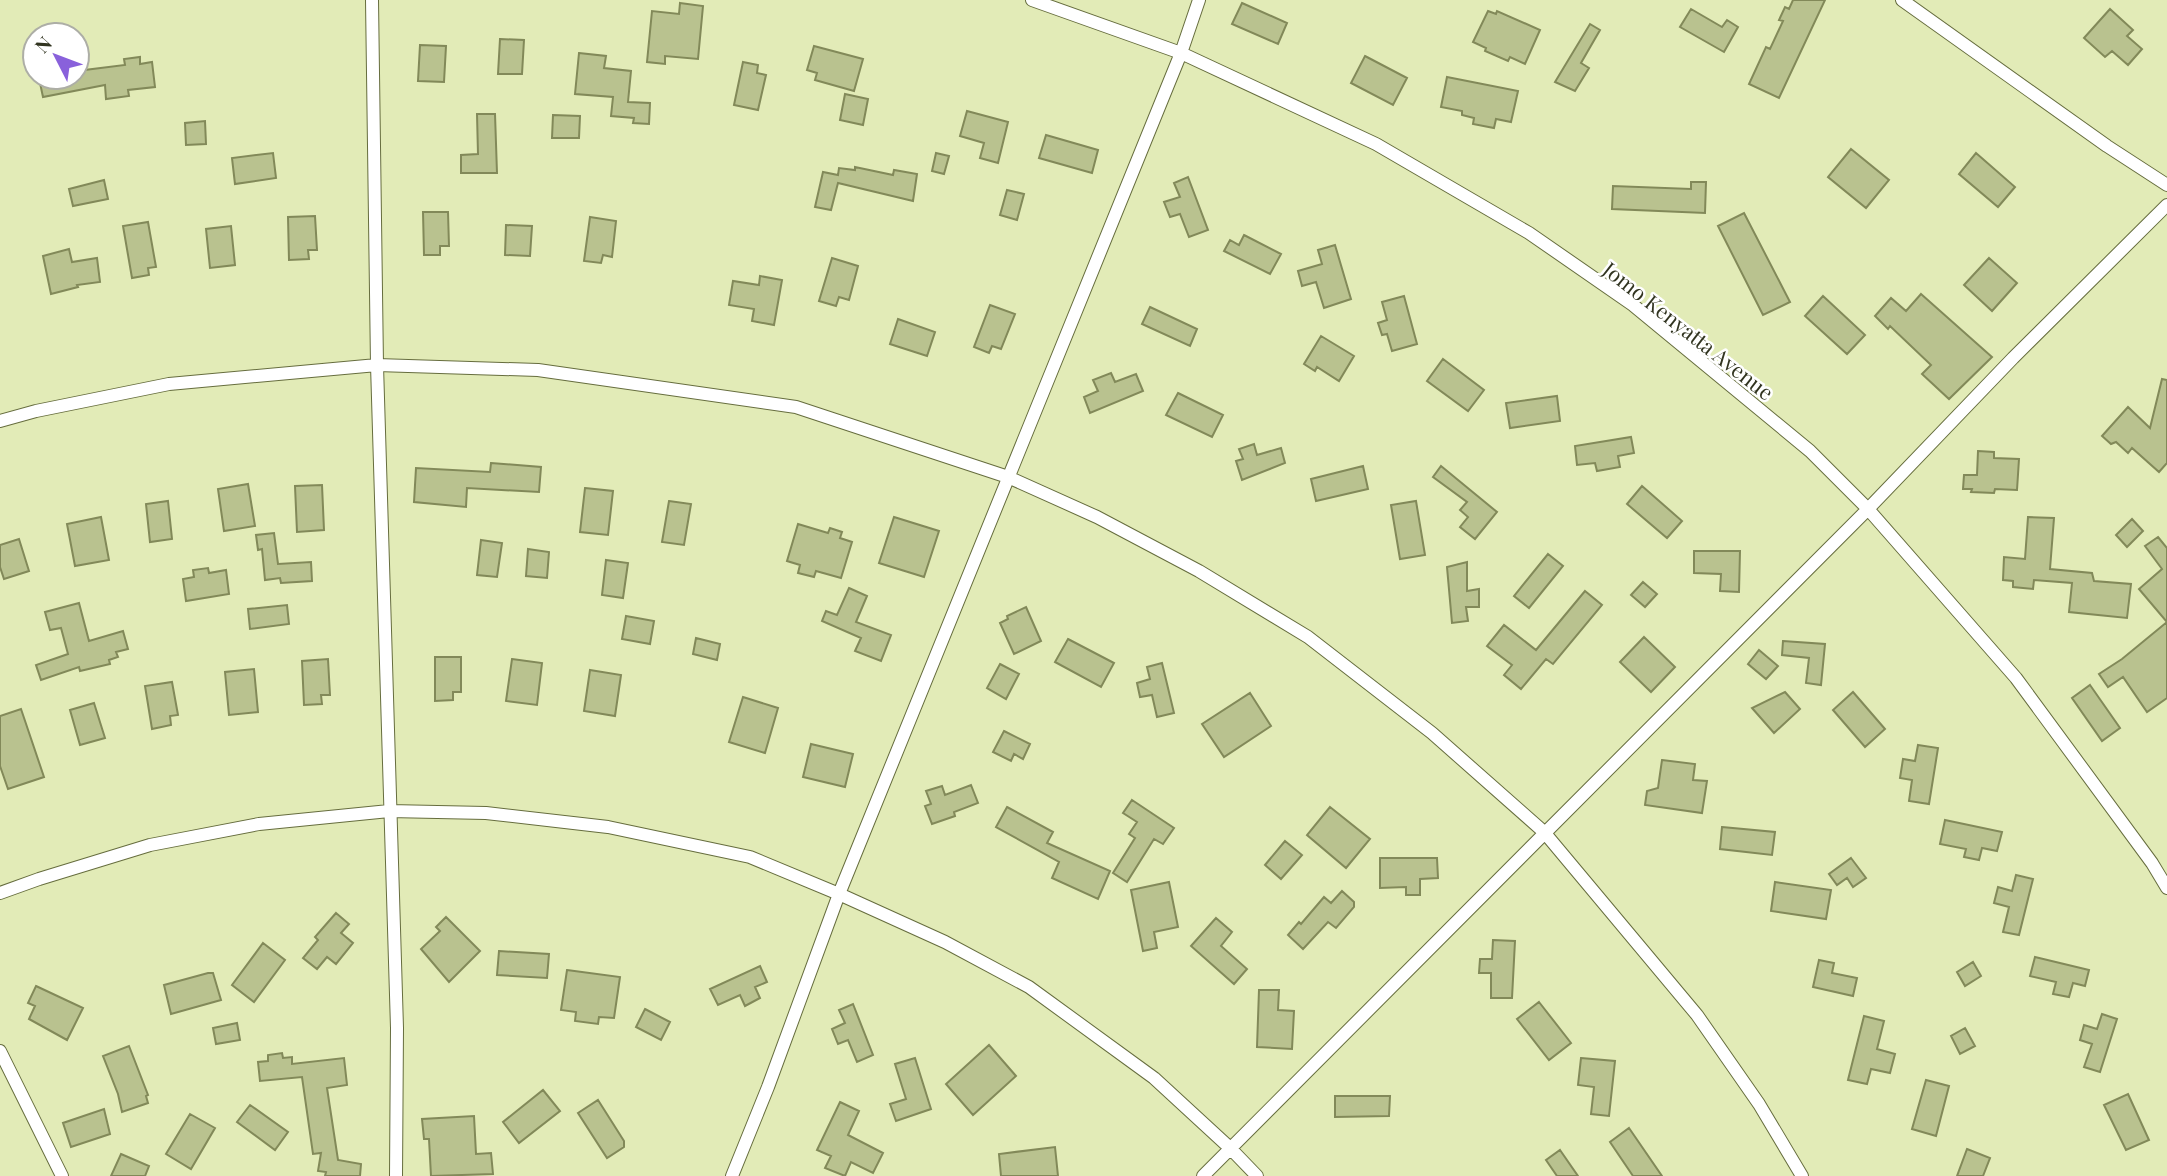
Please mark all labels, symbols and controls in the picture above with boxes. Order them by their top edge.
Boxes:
north arrow [21,21,91,91]
text: N [28,30,57,58]
street label: Jomo Kenyatta Avenue [1597,254,1780,405]

